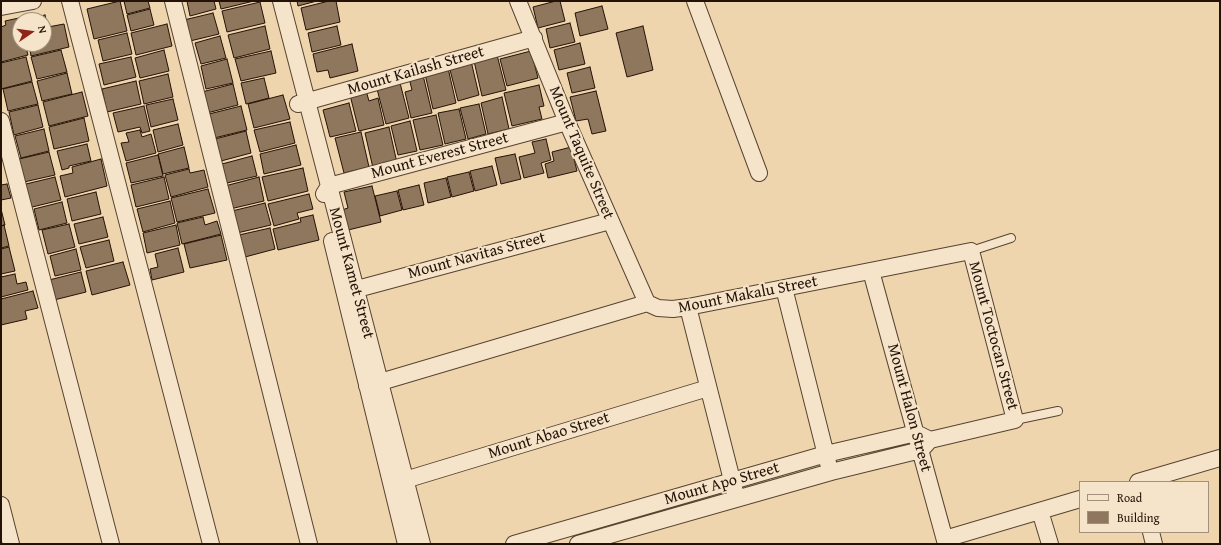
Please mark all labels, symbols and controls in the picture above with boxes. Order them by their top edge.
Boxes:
north arrow [12,12,52,52]
text: N [34,24,51,35]
street label: Mount Kailash Street [346,42,486,100]
street label: Mount Taquite Street [544,84,618,222]
street label: Mount Everest Street [369,128,511,184]
street label: Mount Kamet Street [324,205,378,341]
street label: Mount Navitas Street [406,228,548,284]
street label: Mount Toctocan Street [964,260,1022,412]
street label: Mount Makalu Street [677,272,819,318]
street label: Mount Halon Street [883,342,935,474]
street label: Mount Abao Street [486,408,612,464]
street label: Mount Apo Street [662,458,782,510]
legend [1079,481,1209,533]
text: Road [1117,489,1142,506]
text: Building [1117,509,1160,526]

